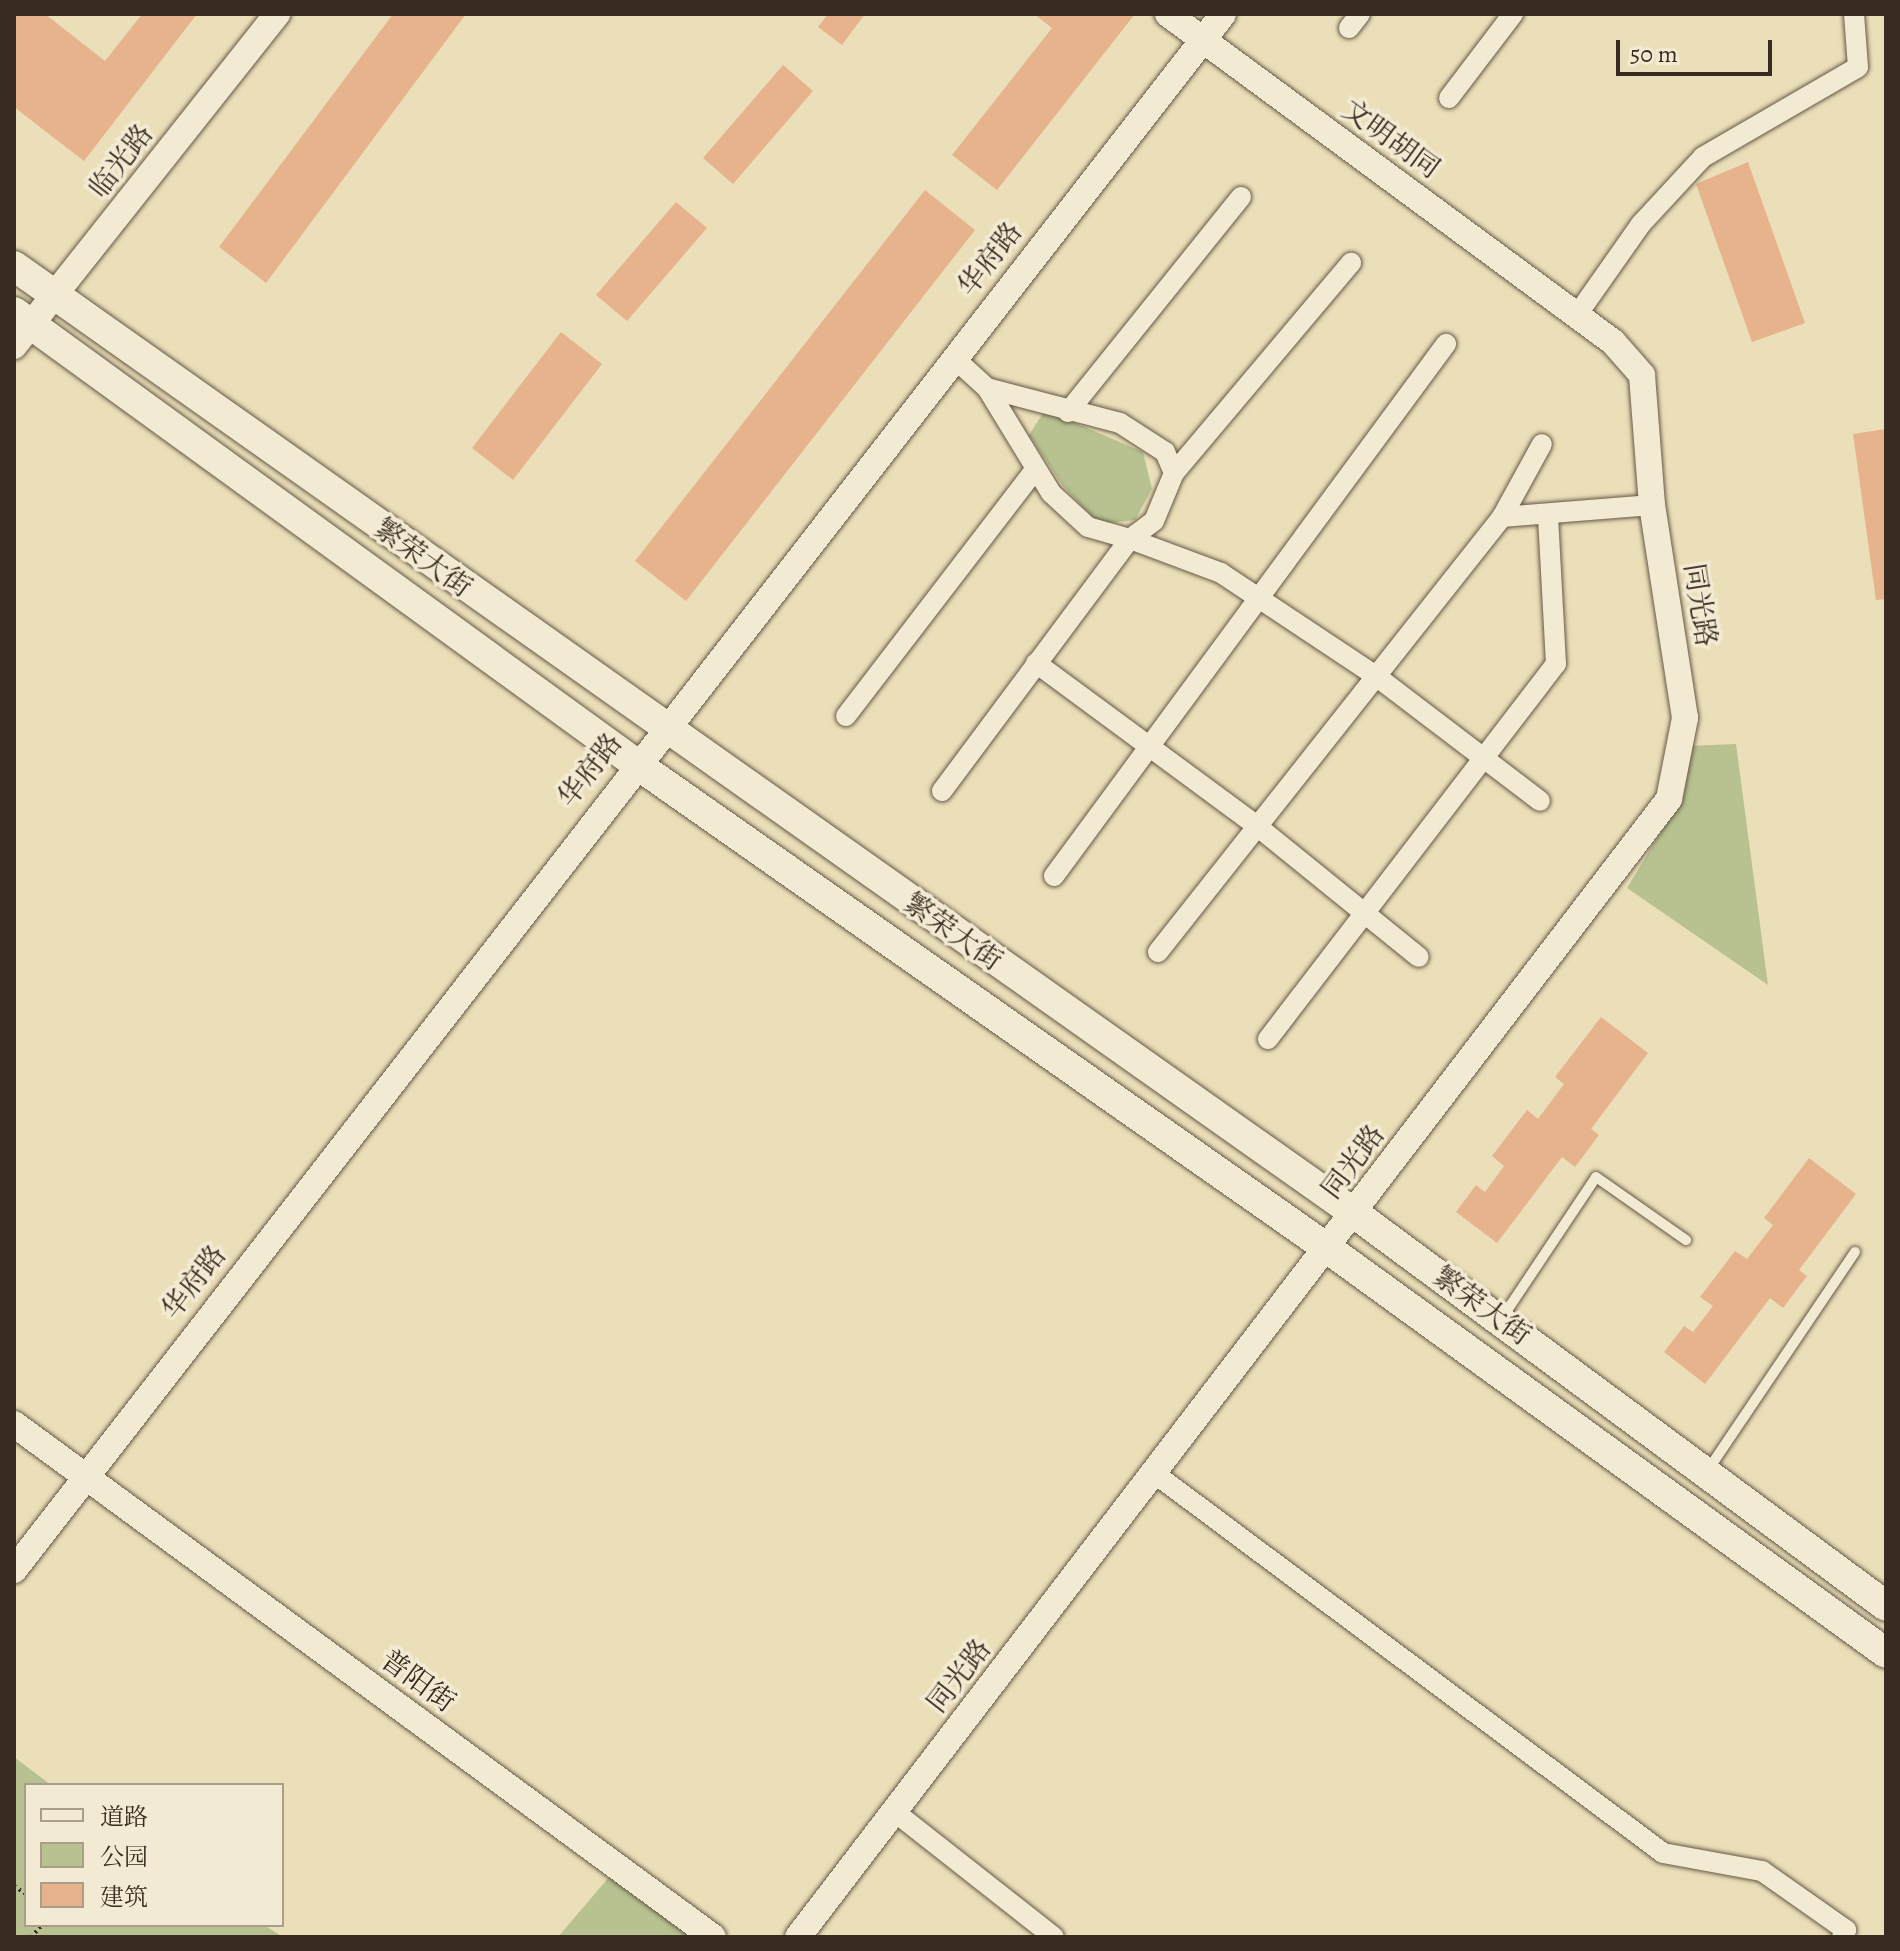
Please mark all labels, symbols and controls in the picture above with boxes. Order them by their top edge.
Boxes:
scale bar [1620,24,1776,74]
text: 50 m [1630,38,1678,70]
street label: 文明胡同 [1336,92,1446,186]
street label: 临光路 [82,118,160,204]
street label: 华府路 [951,216,1029,302]
street label: 繁荣大街 [368,511,478,605]
street label: 同光路 [1677,561,1723,649]
street label: 华府路 [551,727,629,813]
street label: 繁荣大街 [897,886,1009,978]
street label: 同光路 [1314,1118,1392,1206]
street label: 华府路 [155,1239,233,1325]
street label: 繁荣大街 [1427,1259,1537,1353]
street label: 同光路 [920,1633,998,1719]
street label: 普阳街 [374,1643,462,1719]
legend [24,1783,284,1927]
text: 道路 [100,1801,148,1833]
text: 公园 [100,1841,148,1873]
text: 建筑 [100,1881,148,1913]

